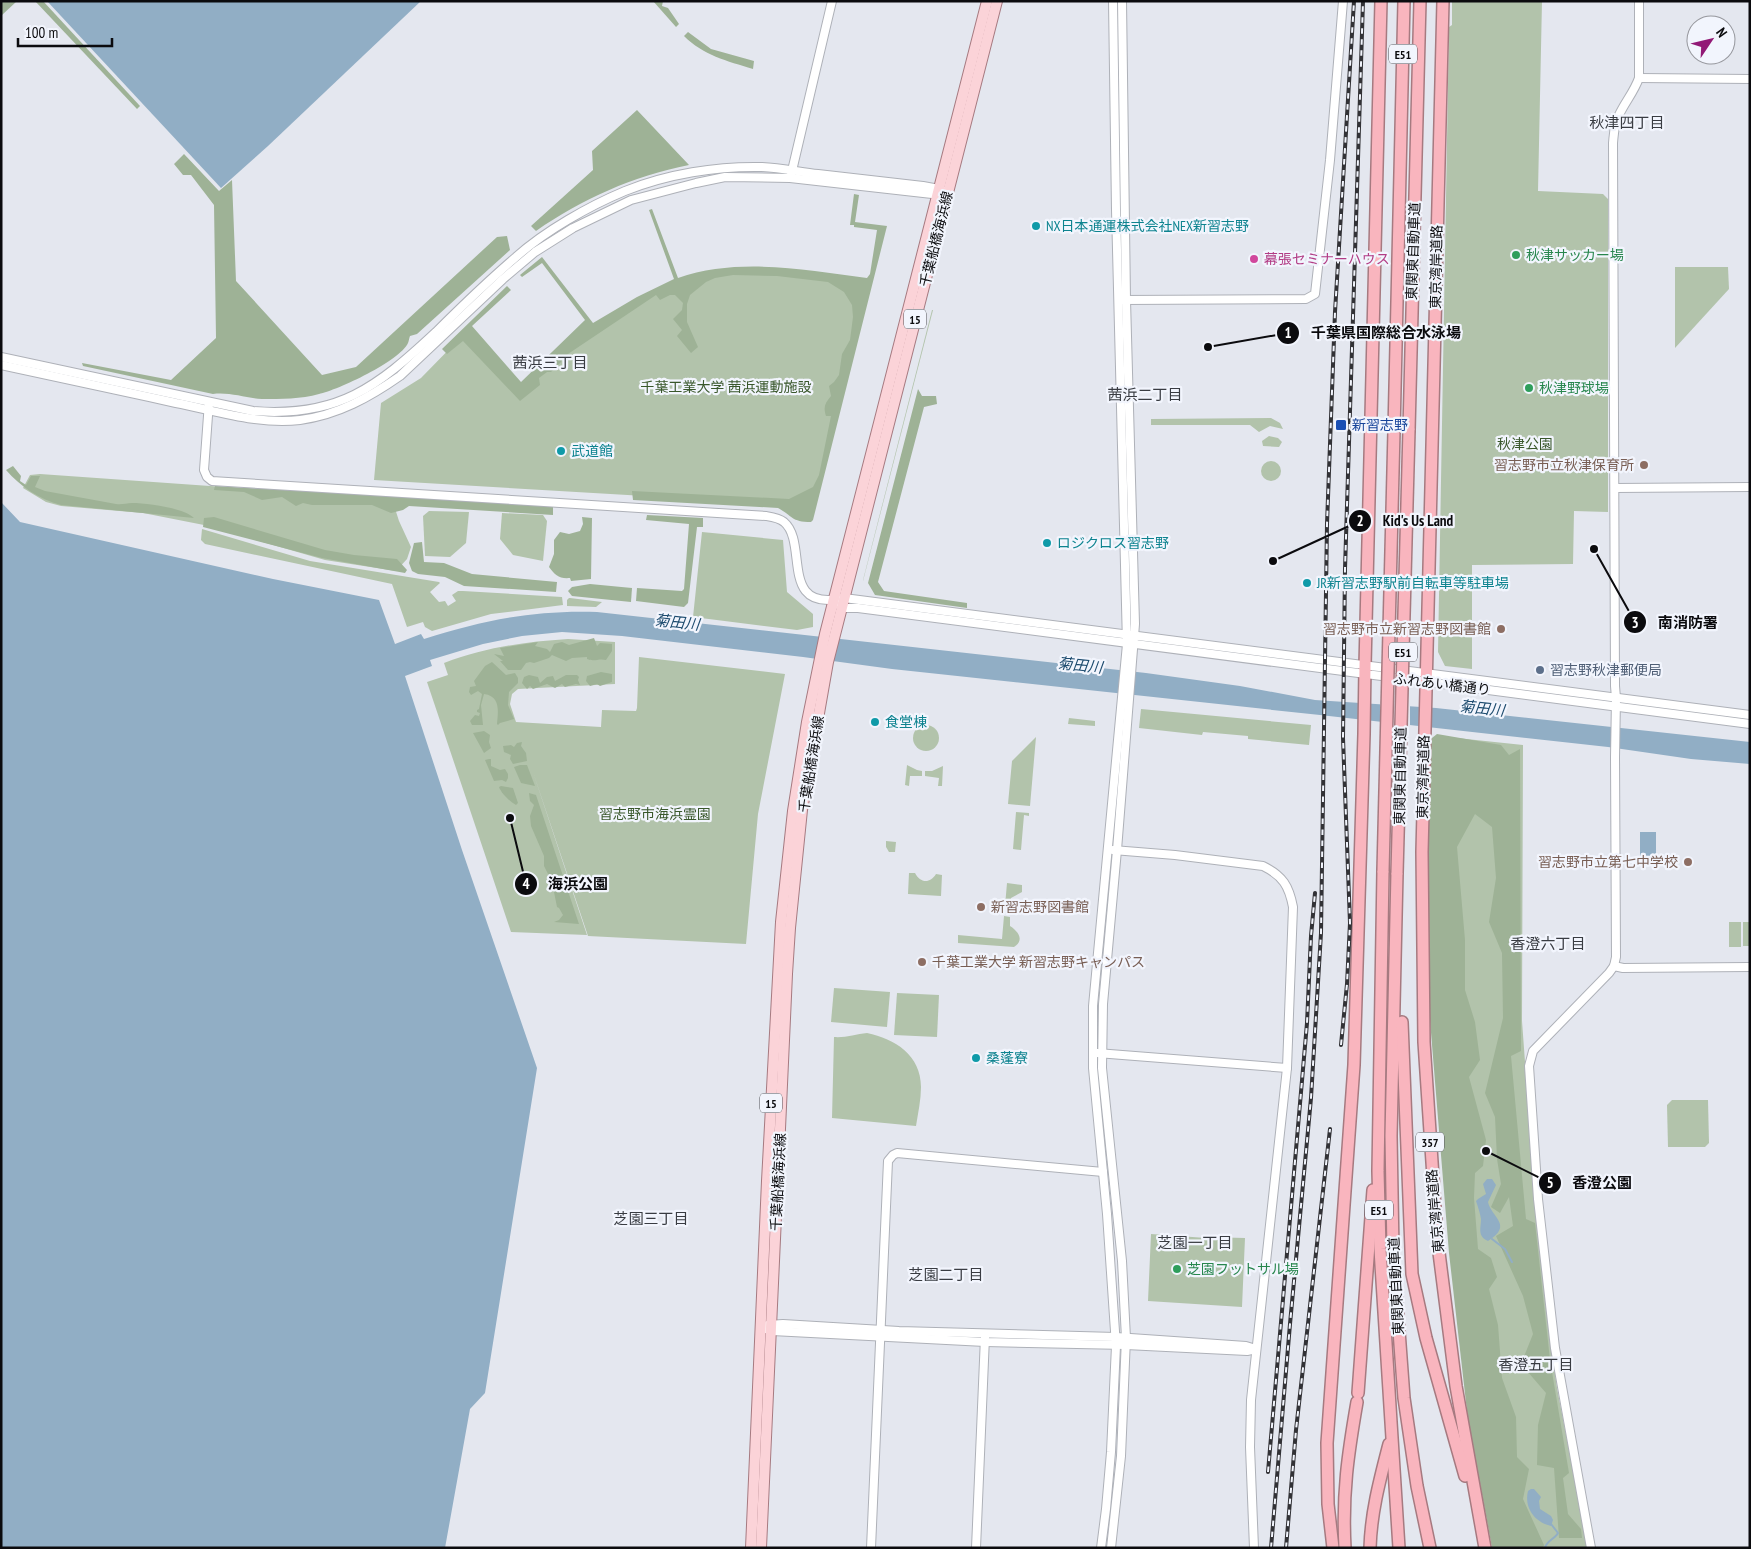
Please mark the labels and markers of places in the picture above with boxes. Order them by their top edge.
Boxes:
place label: NX日本通運株式会社NEX新習志野 [1046,217,1249,235]
marker: NX日本通運株式会社NEX新習志野 [1030,220,1042,232]
place label: 秋津サッカー場 [1526,246,1624,264]
marker: 秋津サッカー場 [1510,249,1522,261]
place label: 幕張セミナーハウス [1264,250,1390,268]
marker: 幕張セミナーハウス [1248,253,1260,265]
callout: 千葉県国際総合水泳場 [1276,318,1471,348]
place label: 秋津野球場 [1539,379,1609,397]
marker: 秋津野球場 [1523,382,1535,394]
place label: 新習志野 [1352,416,1408,434]
marker: 新習志野 [1334,418,1348,432]
place label: 武道館 [571,442,613,460]
marker: 武道館 [555,445,567,457]
place label: 習志野市立秋津保育所 [1494,456,1634,474]
marker: 習志野市立秋津保育所 [1638,459,1650,471]
callout: Kid's Us Land [1348,506,1463,536]
place label: ロジクロス習志野 [1057,534,1169,552]
marker: ロジクロス習志野 [1041,537,1053,549]
place label: JR新習志野駅前自転車等駐車場 [1316,574,1509,592]
marker: JR新習志野駅前自転車等駐車場 [1301,577,1313,589]
callout: 南消防署 [1623,607,1728,637]
place label: 習志野市立新習志野図書館 [1323,620,1491,638]
marker: 習志野市立新習志野図書館 [1495,623,1507,635]
place label: 習志野秋津郵便局 [1550,661,1662,679]
marker: 習志野秋津郵便局 [1534,664,1546,676]
place label: 食堂棟 [885,713,927,731]
marker: 食堂棟 [869,716,881,728]
place label: 習志野市立第七中学校 [1538,853,1678,871]
marker: 習志野市立第七中学校 [1682,856,1694,868]
callout: 海浜公園 [513,869,618,899]
place label: 新習志野図書館 [991,898,1089,916]
marker: 新習志野図書館 [975,901,987,913]
place label: 千葉工業大学 新習志野キャンパス [932,953,1145,971]
marker: 千葉工業大学 新習志野キャンパス [916,956,928,968]
place label: 桑蓬寮 [986,1049,1028,1067]
marker: 桑蓬寮 [970,1052,982,1064]
callout: 香澄公園 [1537,1168,1642,1198]
place label: 芝園フットサル場 [1187,1260,1299,1278]
marker: 芝園フットサル場 [1171,1263,1183,1275]

